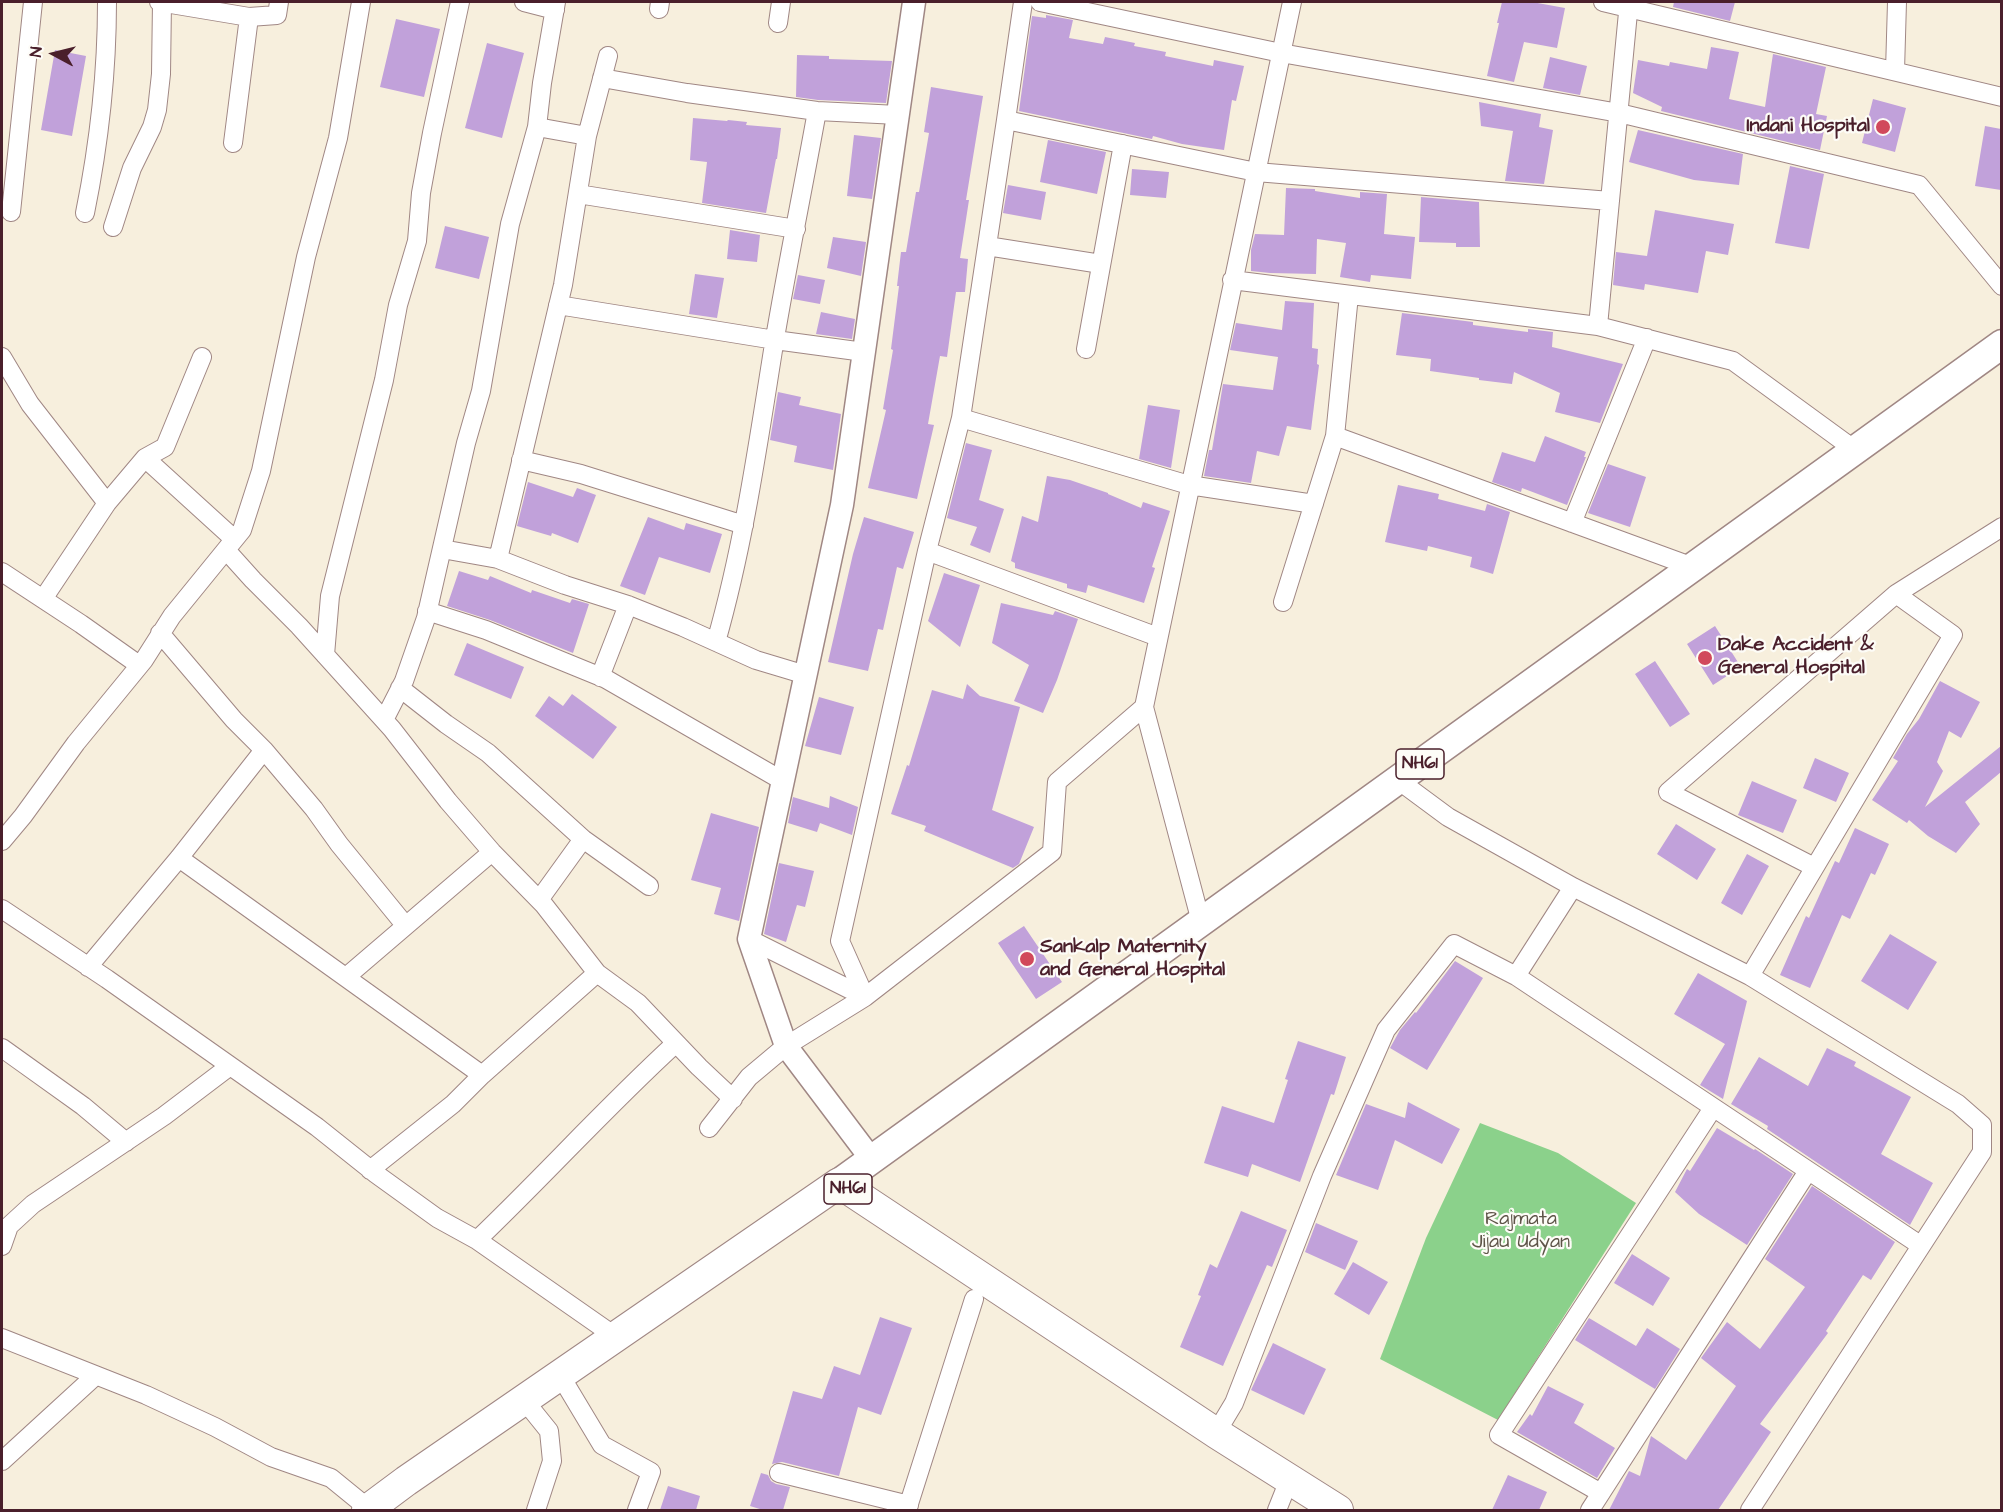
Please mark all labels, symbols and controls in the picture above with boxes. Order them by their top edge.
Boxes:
north arrow [24,24,84,84]
text: N [25,45,48,58]
place label: Indani Hospital [1747,115,1870,139]
marker: Indani Hospital [1874,118,1892,136]
place label: Dake Accident & General Hospital [1718,634,1874,681]
marker: Dake Accident & General Hospital [1696,649,1714,667]
road number: NH61 [1396,749,1444,779]
place label: Sankalp Maternity and General Hospital [1040,936,1225,983]
marker: Sankalp Maternity and General Hospital [1018,950,1036,968]
road number: NH61 [824,1174,872,1204]
park label: Rajmata Jijau Udyan [1472,1208,1570,1255]

